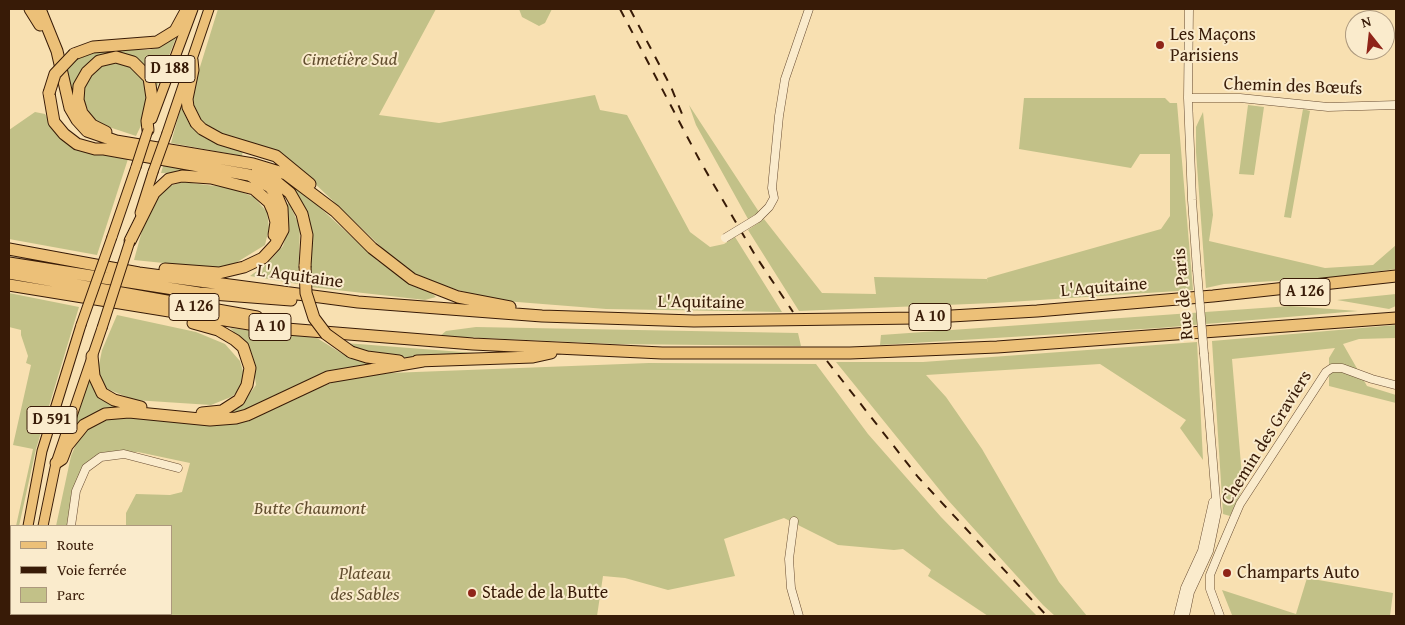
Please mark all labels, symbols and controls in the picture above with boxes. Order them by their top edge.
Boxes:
north arrow [1345,10,1395,60]
text: N [1359,11,1373,32]
place label: Les Maçons Parisiens [1170,24,1256,66]
marker: Les Maçons Parisiens [1154,39,1166,51]
park label: Cimetière Sud [303,49,397,71]
road number: D 188 [145,56,195,82]
street label: Chemin des Bœufs [1223,74,1363,100]
street label: Rue de Paris [1169,247,1199,341]
street label: L'Aquitaine [255,260,345,294]
street label: L'Aquitaine [1060,273,1148,303]
road number: A 126 [1280,278,1330,306]
street label: L'Aquitaine [657,291,745,315]
road number: A 126 [169,294,219,320]
road number: A 10 [909,304,951,330]
road number: A 10 [249,314,291,341]
street label: Chemin des Graviers [1217,367,1317,509]
road number: D 591 [27,406,77,434]
park label: Butte Chaumont [254,498,366,520]
legend [10,525,172,615]
text: Route [57,534,94,555]
text: Voie ferrée [57,559,126,580]
place label: Champarts Auto [1237,562,1359,584]
park label: Plateau des Sables [330,563,400,606]
marker: Champarts Auto [1221,567,1233,579]
place label: Stade de la Butte [482,582,608,604]
text: Parc [57,584,85,605]
marker: Stade de la Butte [466,587,478,599]

